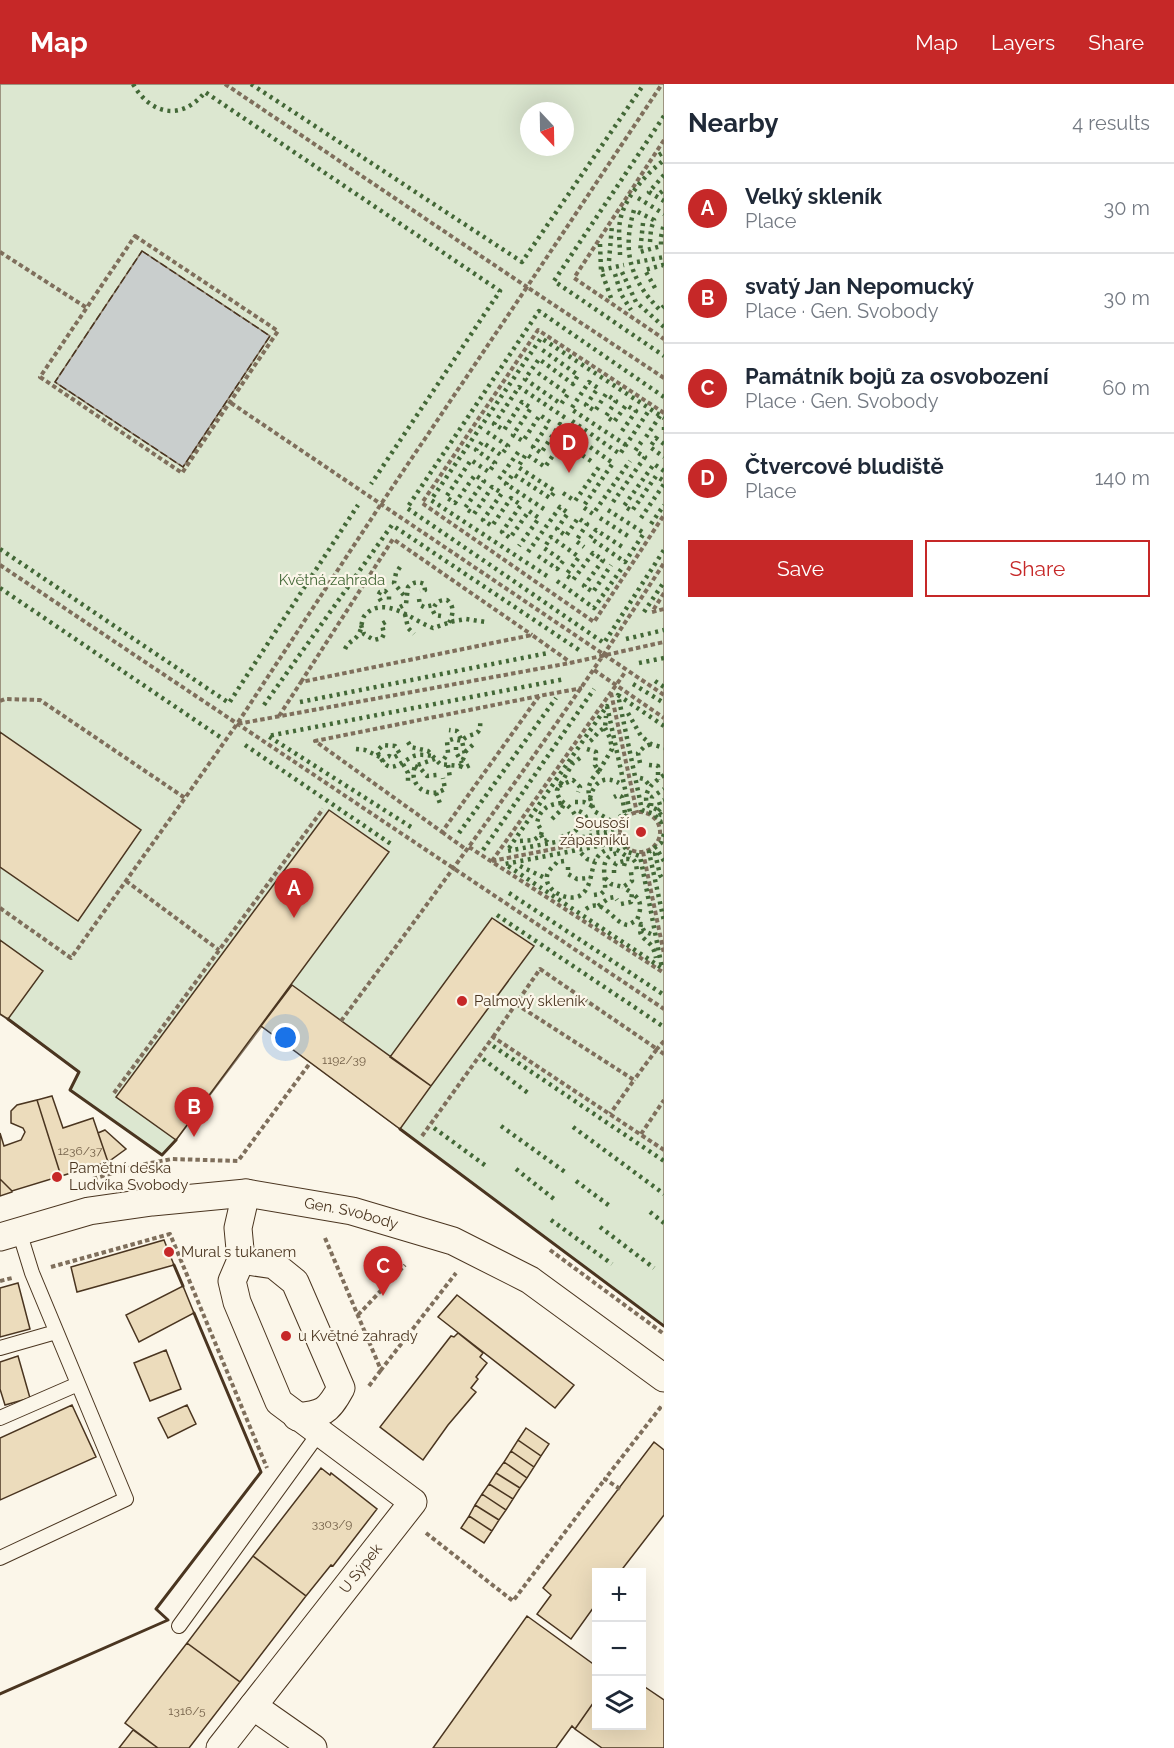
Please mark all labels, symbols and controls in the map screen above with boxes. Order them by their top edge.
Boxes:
text: Map [30,26,88,59]
text: Map [915,30,958,55]
text: Layers [991,30,1055,55]
text: Share [1088,30,1144,55]
north arrow [520,102,574,156]
text: Nearby [688,108,778,138]
text: 4 results [1072,111,1150,135]
text: Velký skleník [745,183,882,209]
text: A [701,196,714,220]
text: 30 m [1104,196,1150,220]
text: Place [745,209,796,233]
text: svatý Jan Nepomucký [745,273,974,299]
text: B [701,286,714,310]
text: 30 m [1104,286,1150,310]
text: Place · Gen. Svobody [745,299,939,323]
text: Památník bojů za osvobození [745,363,1049,389]
text: C [701,376,714,400]
text: 60 m [1102,376,1150,400]
text: Place · Gen. Svobody [745,389,939,413]
pin: D [550,424,588,473]
text: Čtvercové bludiště [745,453,944,479]
text: D [700,466,715,490]
text: 140 m [1095,466,1150,490]
text: Place [745,479,796,503]
button: Save [688,540,913,597]
button: Share [925,540,1150,597]
park label: Květná zahrada [279,571,385,589]
place label: Sousoší zápasníků [560,814,630,849]
marker: Sousoší zápasníků [634,825,648,839]
pin: A [274,868,314,918]
place label: Palmový skleník [474,992,586,1010]
marker: Palmový skleník [455,994,469,1008]
your location [271,1023,300,1052]
house number: 1192/39 [322,1053,366,1067]
pin: B [174,1088,214,1137]
house number: 1236/37 [58,1144,103,1158]
place label: Pamětní deska Ludvíka Svobody [69,1159,188,1194]
marker: Pamětní deska Ludvíka Svobody [50,1170,64,1184]
street label: Gen. Svobody [303,1194,400,1233]
place label: Mural s tukanem [181,1243,296,1261]
marker: Mural s tukanem [162,1245,176,1259]
pin: C [364,1246,403,1296]
place label: u Květné zahrady [298,1327,418,1345]
marker: u Květné zahrady [279,1329,293,1343]
house number: 3303/9 [312,1517,352,1531]
street label: U Sýpek [336,1540,386,1597]
map controls [592,1568,646,1730]
button: + [592,1568,646,1622]
button: − [592,1622,646,1676]
button: layers [592,1676,646,1730]
house number: 1316/5 [168,1704,206,1718]

